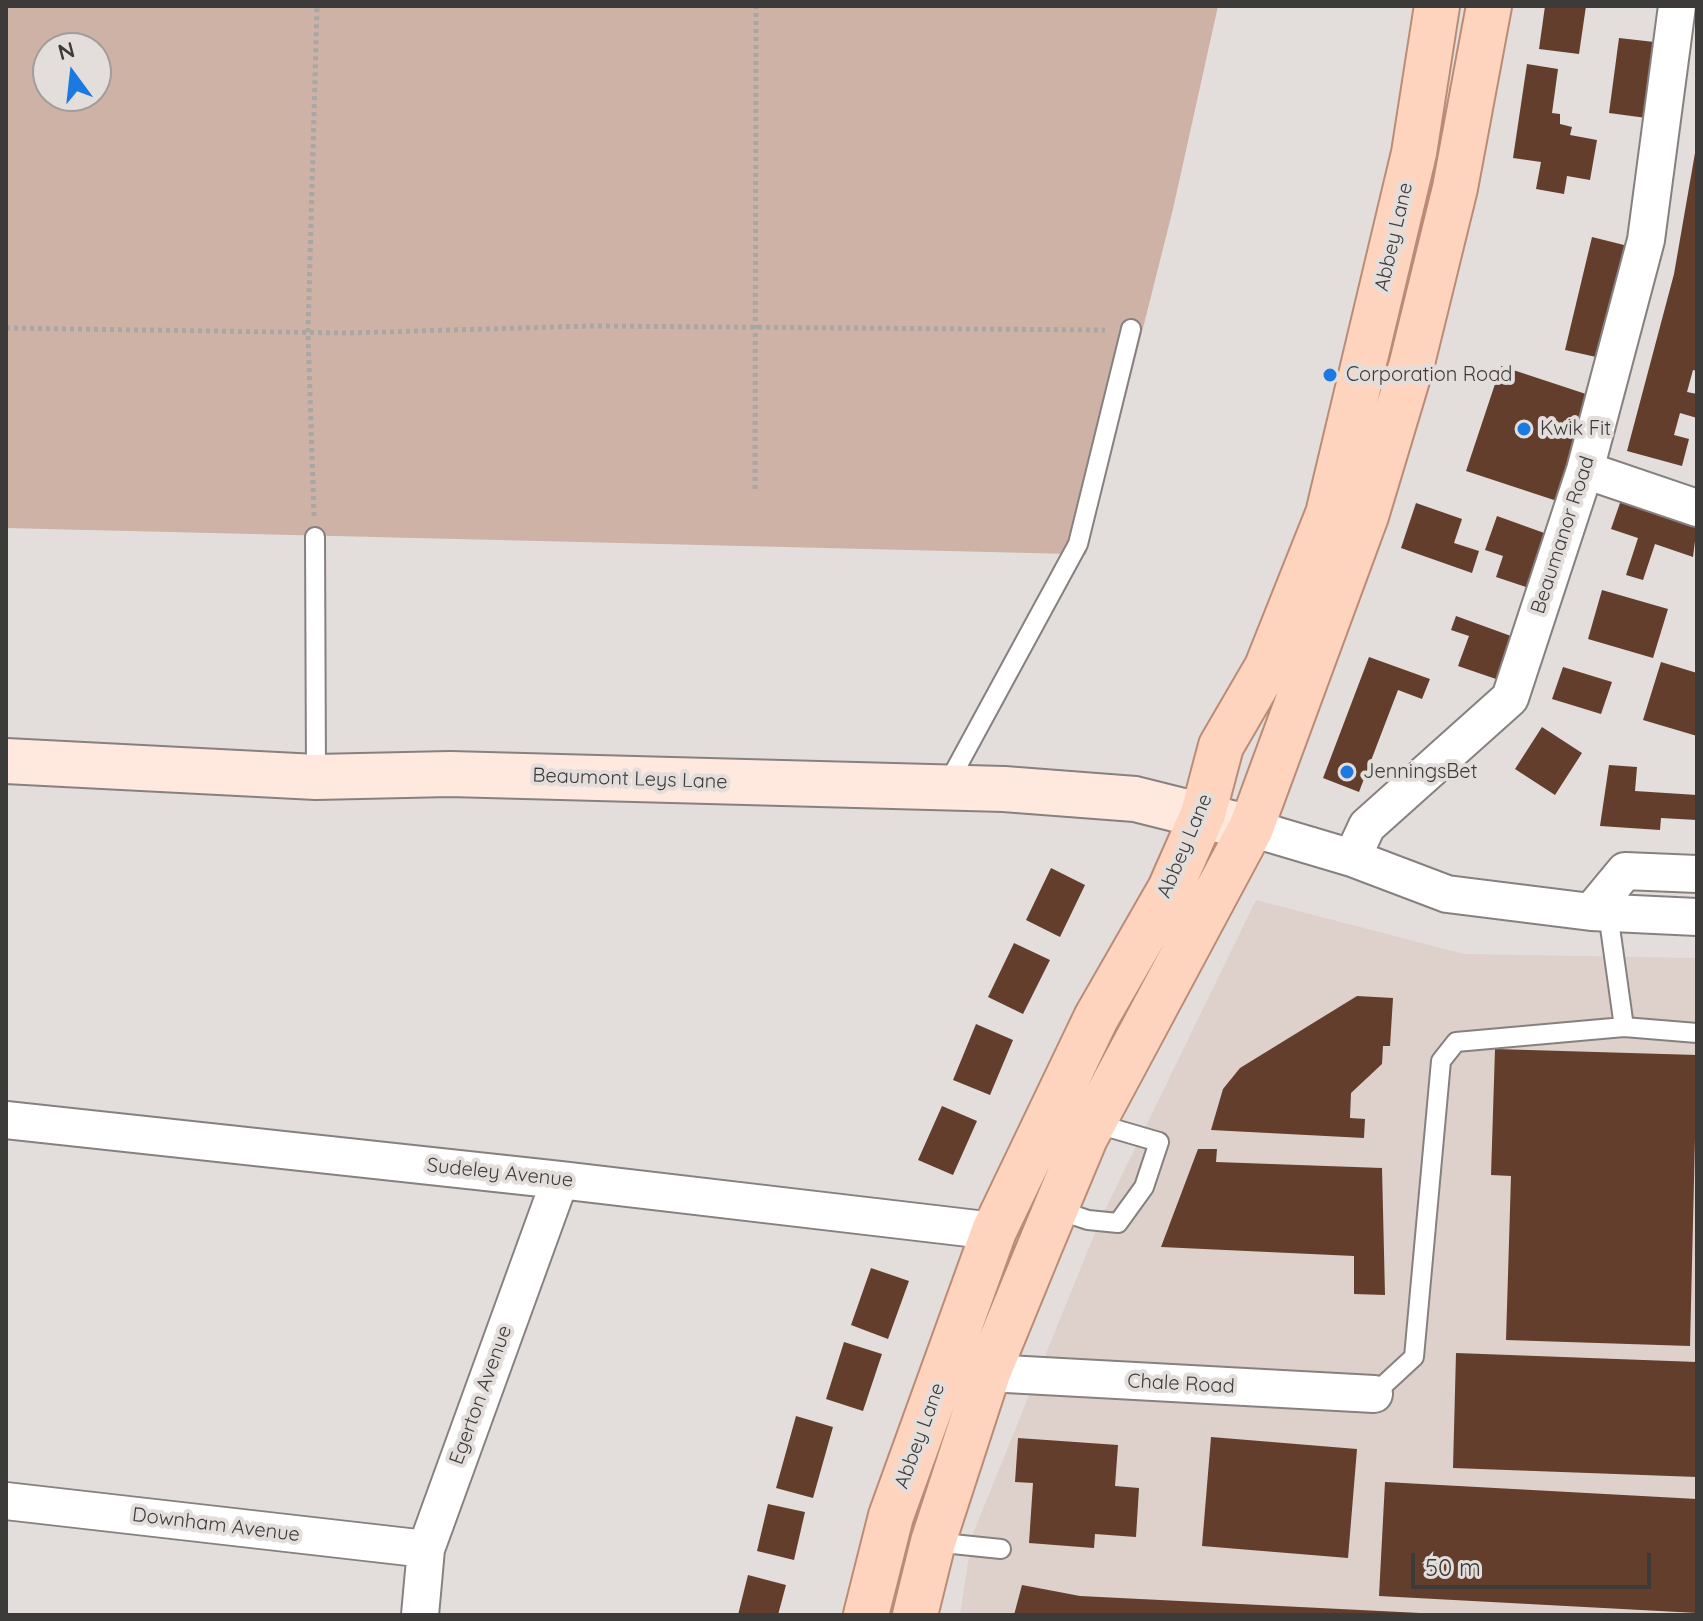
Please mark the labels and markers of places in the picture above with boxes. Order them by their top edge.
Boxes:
place label: Corporation Road [1346,363,1512,387]
marker: Corporation Road [1321,366,1339,384]
place label: Kwik Fit [1540,417,1611,441]
marker: Kwik Fit [1515,420,1533,438]
place label: JenningsBet [1363,760,1477,784]
marker: JenningsBet [1338,763,1356,781]

